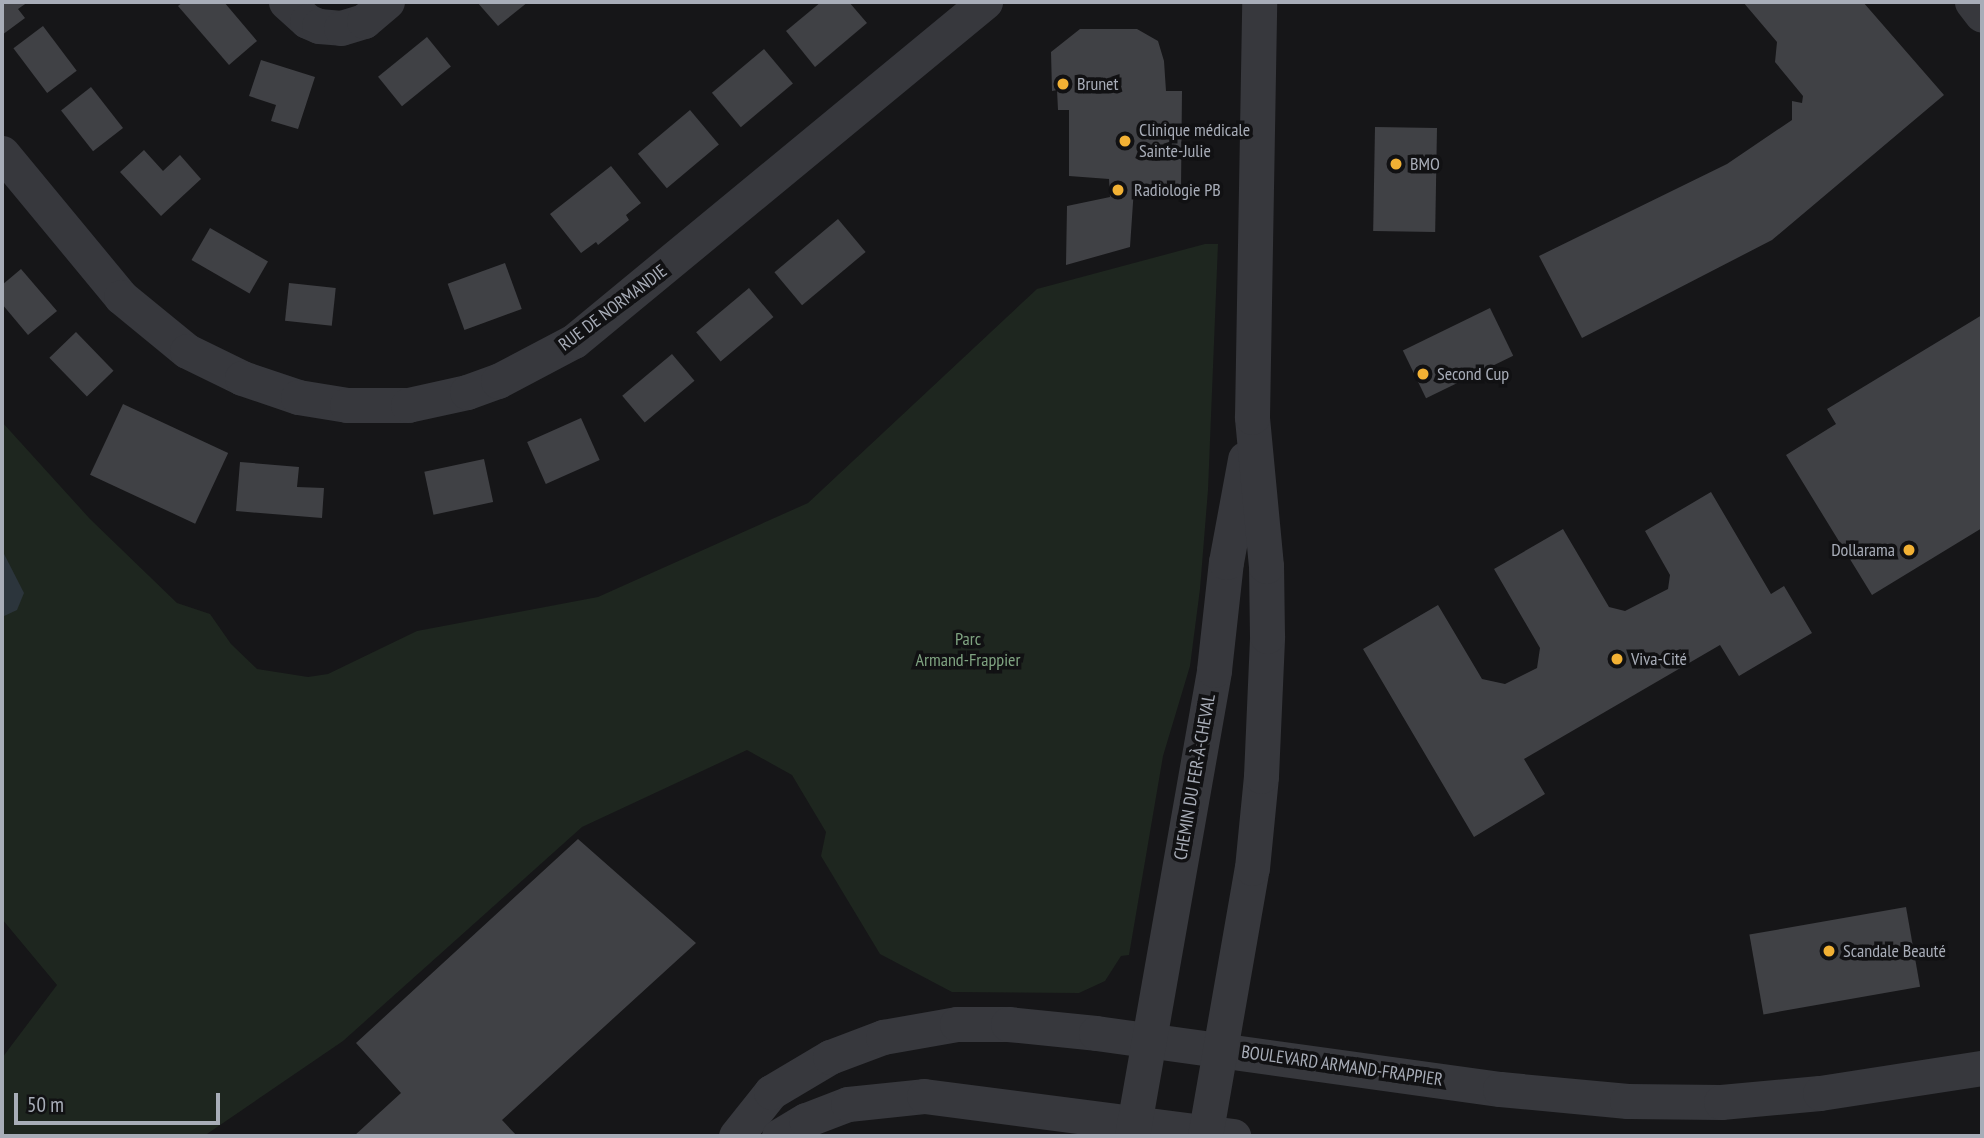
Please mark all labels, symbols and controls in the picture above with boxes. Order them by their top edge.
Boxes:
place label: Brunet [1077,73,1119,95]
marker: Brunet [1055,76,1071,92]
place label: Clinique médicale Sainte-Julie [1139,120,1250,162]
marker: Clinique médicale Sainte-Julie [1117,133,1133,149]
place label: BMO [1410,153,1440,175]
marker: BMO [1388,156,1404,172]
place label: Radiologie PB [1134,179,1221,201]
marker: Radiologie PB [1108,180,1128,200]
street label: RUE DE NORMANDIE [555,260,671,356]
place label: Second Cup [1437,363,1509,385]
marker: Second Cup [1415,366,1431,382]
place label: Dollarama [1831,539,1895,561]
marker: Dollarama [1901,542,1917,558]
park label: Parc Armand-Frappier [916,629,1020,672]
place label: Viva-Cité [1631,648,1687,670]
marker: Viva-Cité [1609,651,1625,667]
street label: CHEMIN DU FER-À-CHEVAL [1170,692,1220,862]
place label: Scandale Beauté [1843,940,1946,962]
marker: Scandale Beauté [1821,943,1837,959]
street label: BOULEVARD ARMAND-FRAPPIER [1240,1041,1444,1091]
scale bar [18,1078,224,1122]
text: 50 m [27,1091,64,1118]

